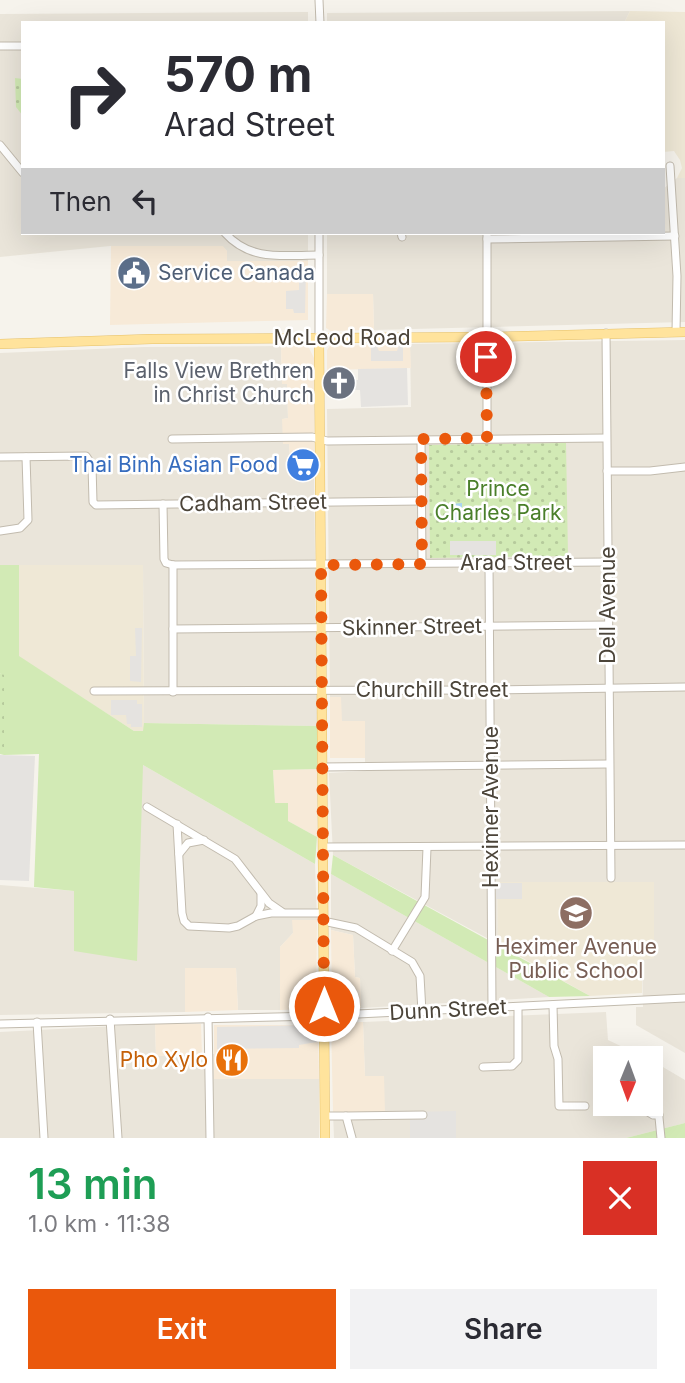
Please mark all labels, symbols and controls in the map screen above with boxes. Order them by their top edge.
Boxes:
text: 570 m [164,45,312,104]
icon: right [49,49,140,140]
text: Arad Street [164,105,335,144]
icon: left [126,182,164,220]
text: Then [49,186,112,217]
public building icon: Service Canada [115,254,153,292]
place label: Service Canada [158,260,315,285]
street label: McLeod Road [273,325,411,350]
pin [456,327,516,387]
icon: arrive [467,338,505,376]
place label: Falls View Brethren in Christ Church [124,358,314,407]
church icon: Falls View Brethren in Christ Church [320,364,358,402]
supermarket icon: Thai Binh Asian Food [284,446,322,484]
place label: Thai Binh Asian Food [69,452,278,477]
park label: Prince Charles Park [434,476,562,525]
street label: Cadham Street [179,489,327,516]
street label: Dell Avenue [595,546,620,664]
street label: Arad Street [460,550,572,575]
street label: Skinner Street [342,613,482,640]
street label: Churchill Street [356,677,508,702]
street label: Heximer Avenue [478,726,503,888]
school or university icon: Heximer Avenue Public School [557,894,595,932]
place label: Heximer Avenue Public School [495,934,657,983]
position arrow [287,969,361,1043]
street label: Dunn Street [389,994,507,1025]
restaurant icon: Pho Xylo [213,1041,251,1079]
north arrow [593,1046,663,1116]
map controls [593,1046,663,1116]
place label: Pho Xylo [120,1047,208,1072]
text: 13 min [28,1158,158,1209]
button: close [583,1161,657,1235]
text: 1.0 km · 11:38 [28,1210,170,1238]
button: Exit [28,1289,336,1369]
button: Share [350,1289,657,1369]

